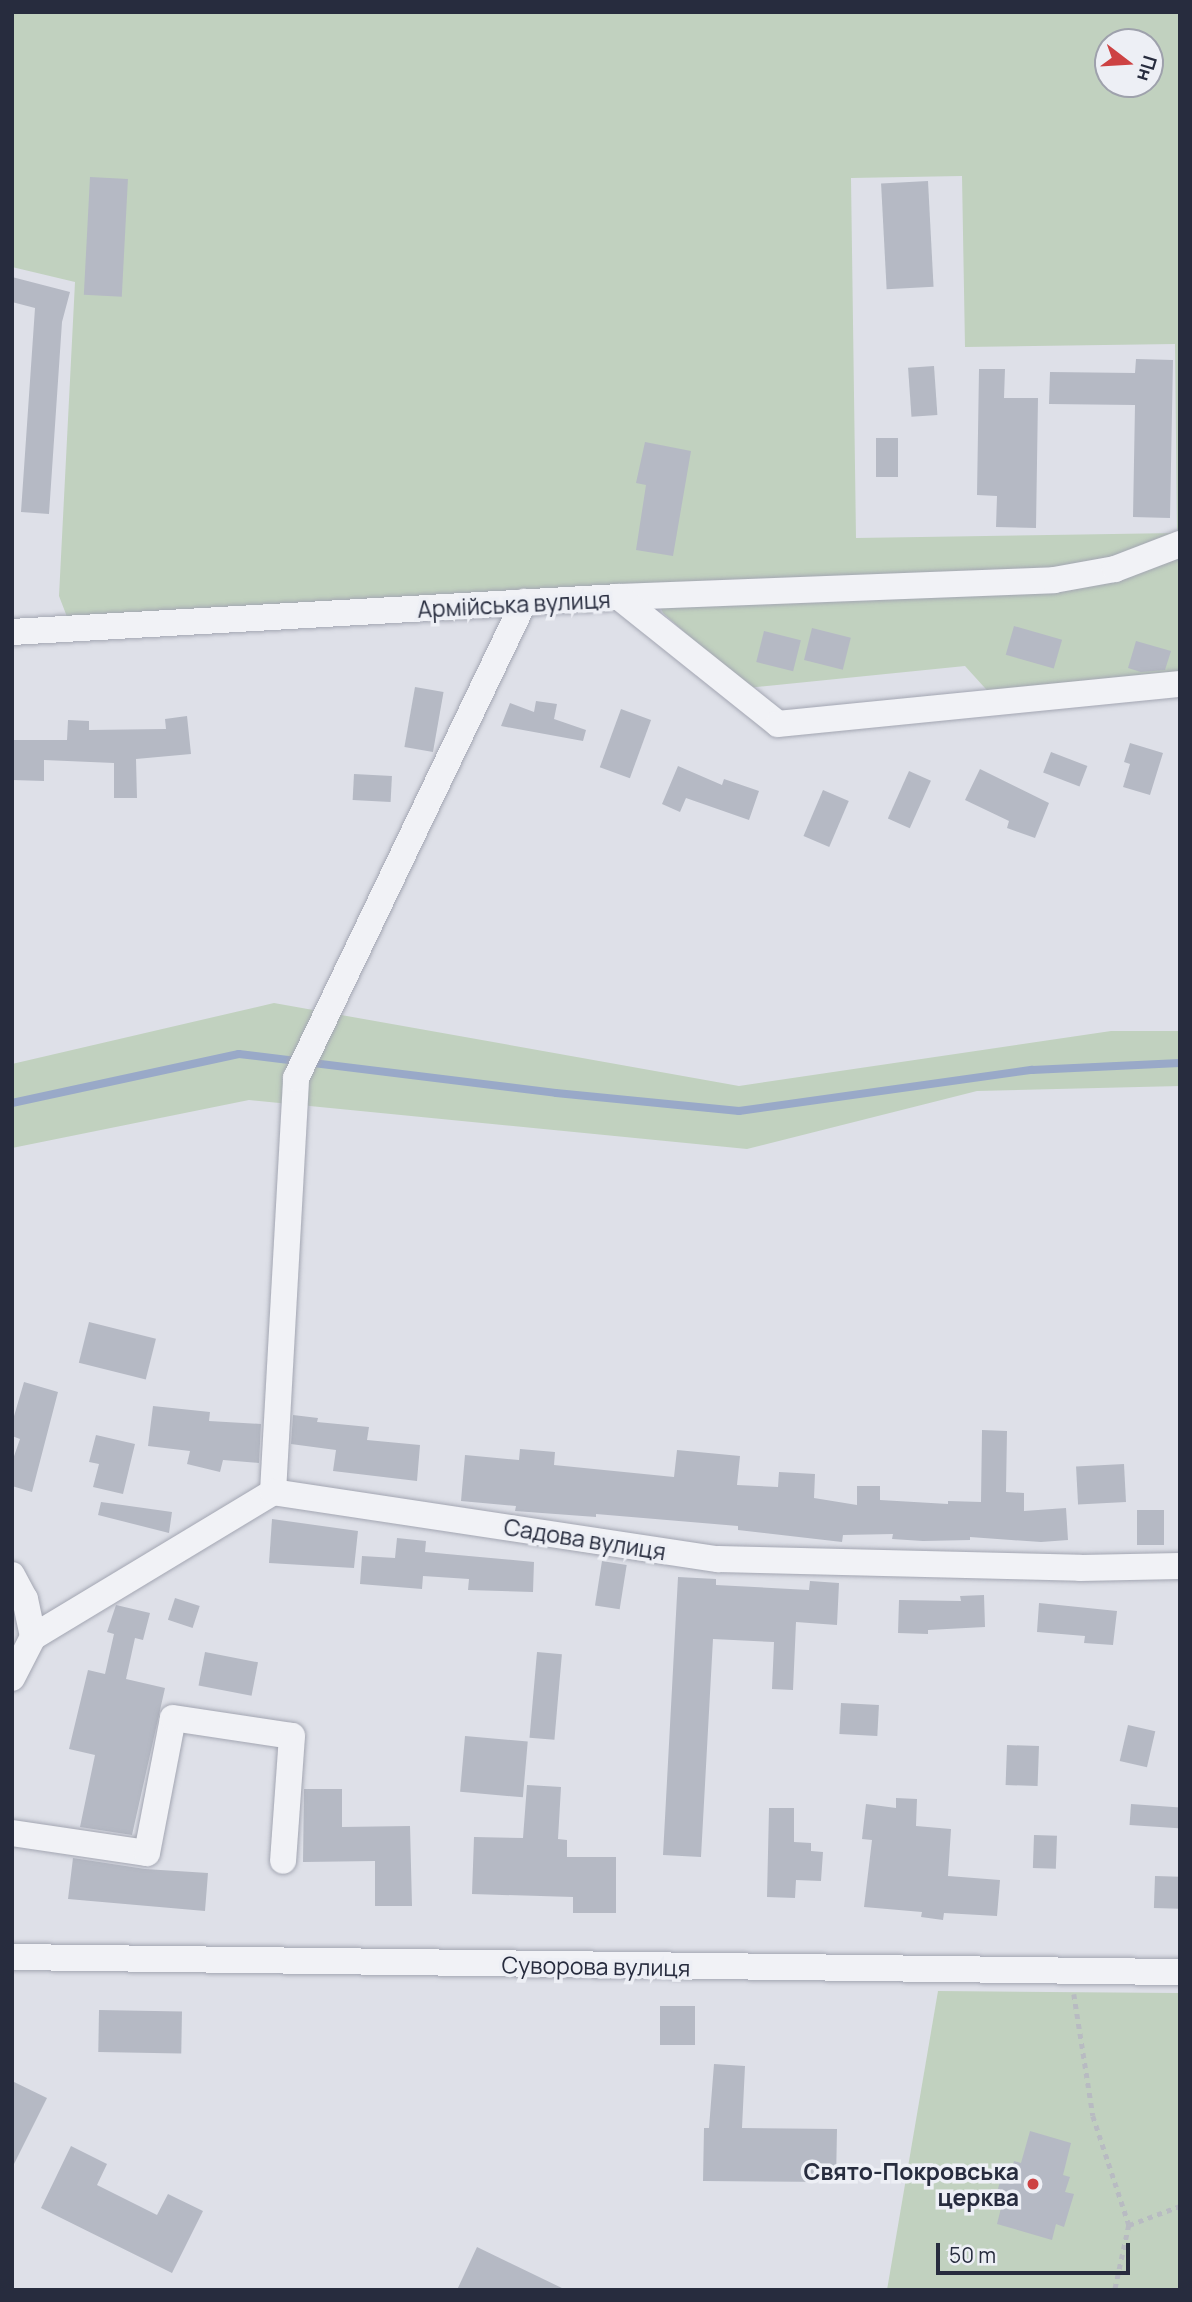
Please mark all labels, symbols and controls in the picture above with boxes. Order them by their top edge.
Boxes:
north arrow [1094,28,1164,98]
text: Пн [1131,53,1163,85]
street label: Армійська вулиця [417,585,611,623]
street label: Садова вулиця [502,1513,668,1565]
street label: Суворова вулиця [501,1951,691,1981]
place label: Свято-Покровська церква [803,2157,1019,2211]
marker: Свято-Покровська церква [1025,2176,1041,2192]
scale bar [940,2228,1134,2272]
text: 50 m [949,2241,996,2269]

